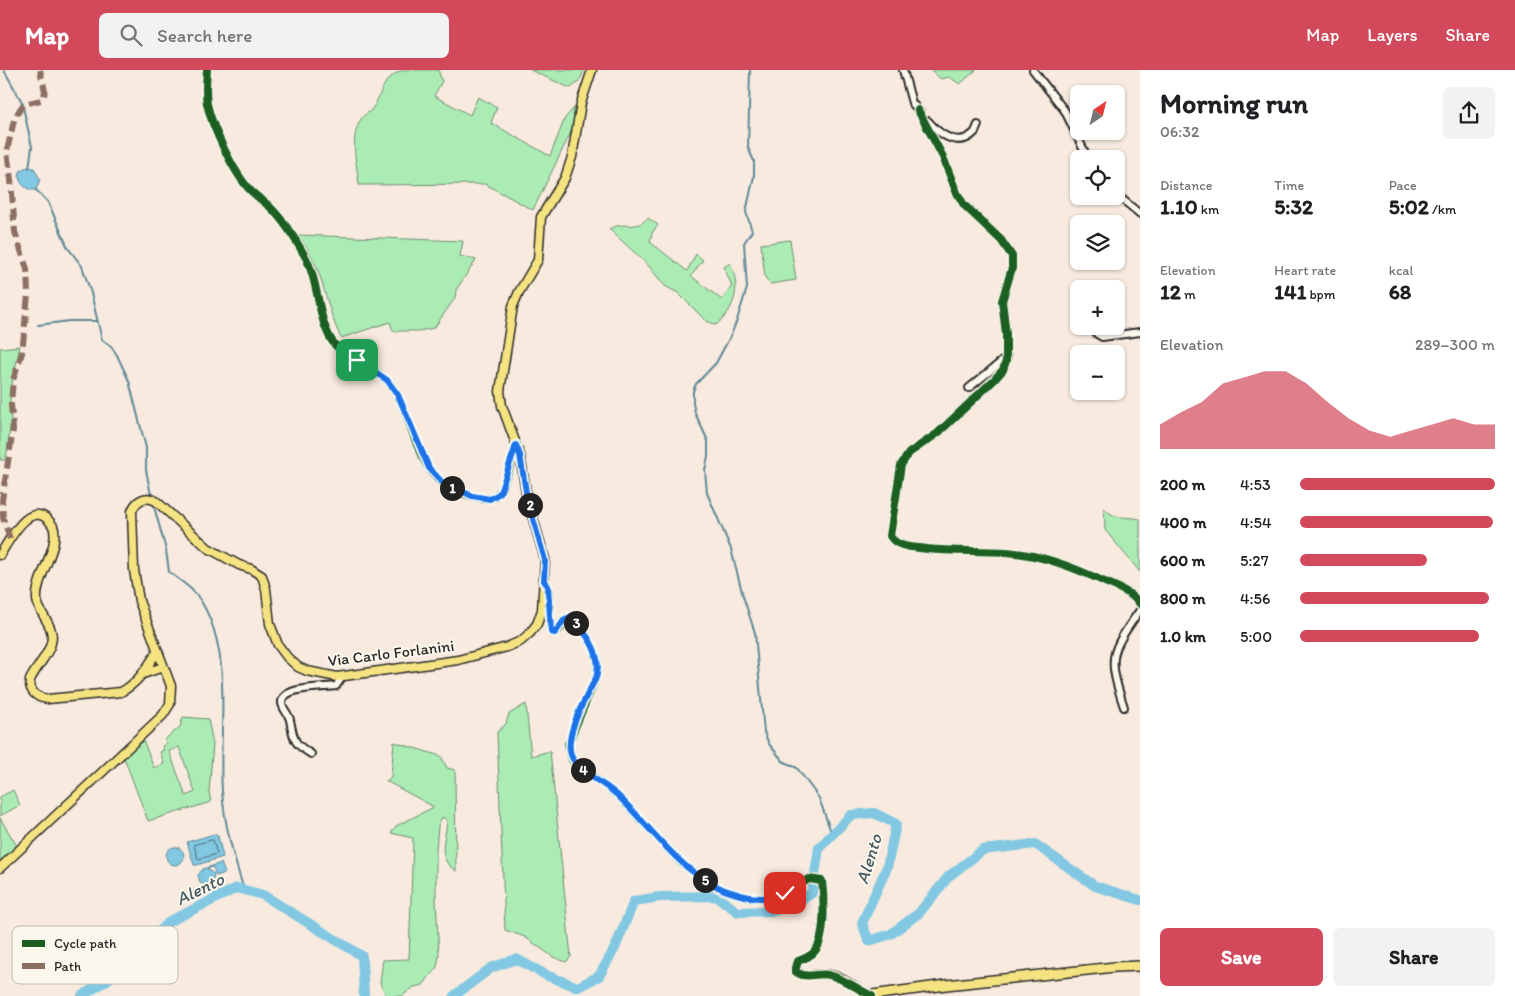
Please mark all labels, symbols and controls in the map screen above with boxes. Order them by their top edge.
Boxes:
search box [99,13,449,58]
text: Map [25,21,69,50]
icon: search [117,21,145,49]
text: Search here [157,24,252,47]
text: Map [1306,24,1339,46]
text: Layers [1367,24,1417,46]
text: Share [1445,24,1490,46]
north arrow [1070,85,1125,140]
map controls [1070,85,1125,400]
text: Morning run [1160,86,1308,120]
button: share [1443,87,1495,139]
text: 06:32 [1160,122,1199,141]
button: locate [1070,150,1125,205]
text: Distance [1160,177,1212,194]
text: Time [1274,177,1304,194]
text: Pace [1389,177,1417,194]
text: 1.10 [1160,194,1198,219]
text: 5:32 [1274,194,1313,219]
text: 5:02 [1389,194,1429,219]
text: km [1198,201,1219,218]
text: /km [1429,201,1456,218]
button: layers [1070,215,1125,270]
text: Elevation [1160,262,1216,279]
text: Heart rate [1274,262,1336,279]
text: kcal [1389,262,1414,279]
text: 12 [1160,279,1181,304]
text: 141 [1274,279,1306,304]
text: 68 [1389,279,1411,304]
button: + [1070,280,1125,335]
text: m [1181,286,1196,303]
text: bpm [1306,286,1336,303]
text: Elevation [1160,335,1224,354]
text: 289–300 m [1415,335,1495,354]
pin [336,339,378,381]
button: − [1070,345,1125,400]
icon: arrive [343,346,371,374]
text: 200 m [1160,475,1205,494]
text: 4:53 [1240,475,1271,494]
pin: 1 [440,476,464,500]
text: 1 [449,480,456,497]
pin: 2 [518,492,542,518]
text: 2 [527,497,534,514]
text: 400 m [1160,513,1206,532]
text: 4:54 [1240,513,1272,532]
text: 600 m [1160,551,1205,570]
text: 5:27 [1240,551,1269,570]
text: 800 m [1160,589,1206,608]
text: 4:56 [1240,589,1270,608]
pin: 3 [564,610,588,636]
text: 3 [573,615,580,632]
text: 1.0 km [1160,627,1206,646]
text: 5:00 [1240,627,1272,646]
street label: Via Carlo Forlanini [327,636,455,670]
pin: 4 [570,758,596,782]
text: 4 [579,762,588,779]
water label: Alento [851,831,887,886]
water label: Alento [172,868,228,910]
pin: 5 [692,868,718,892]
text: 5 [702,872,709,889]
pin [764,872,806,914]
icon: check [771,879,799,907]
legend [12,926,178,984]
button: Save [1160,928,1323,986]
button: Share [1333,928,1495,986]
text: Cycle path [54,935,117,952]
text: Path [54,958,81,975]

